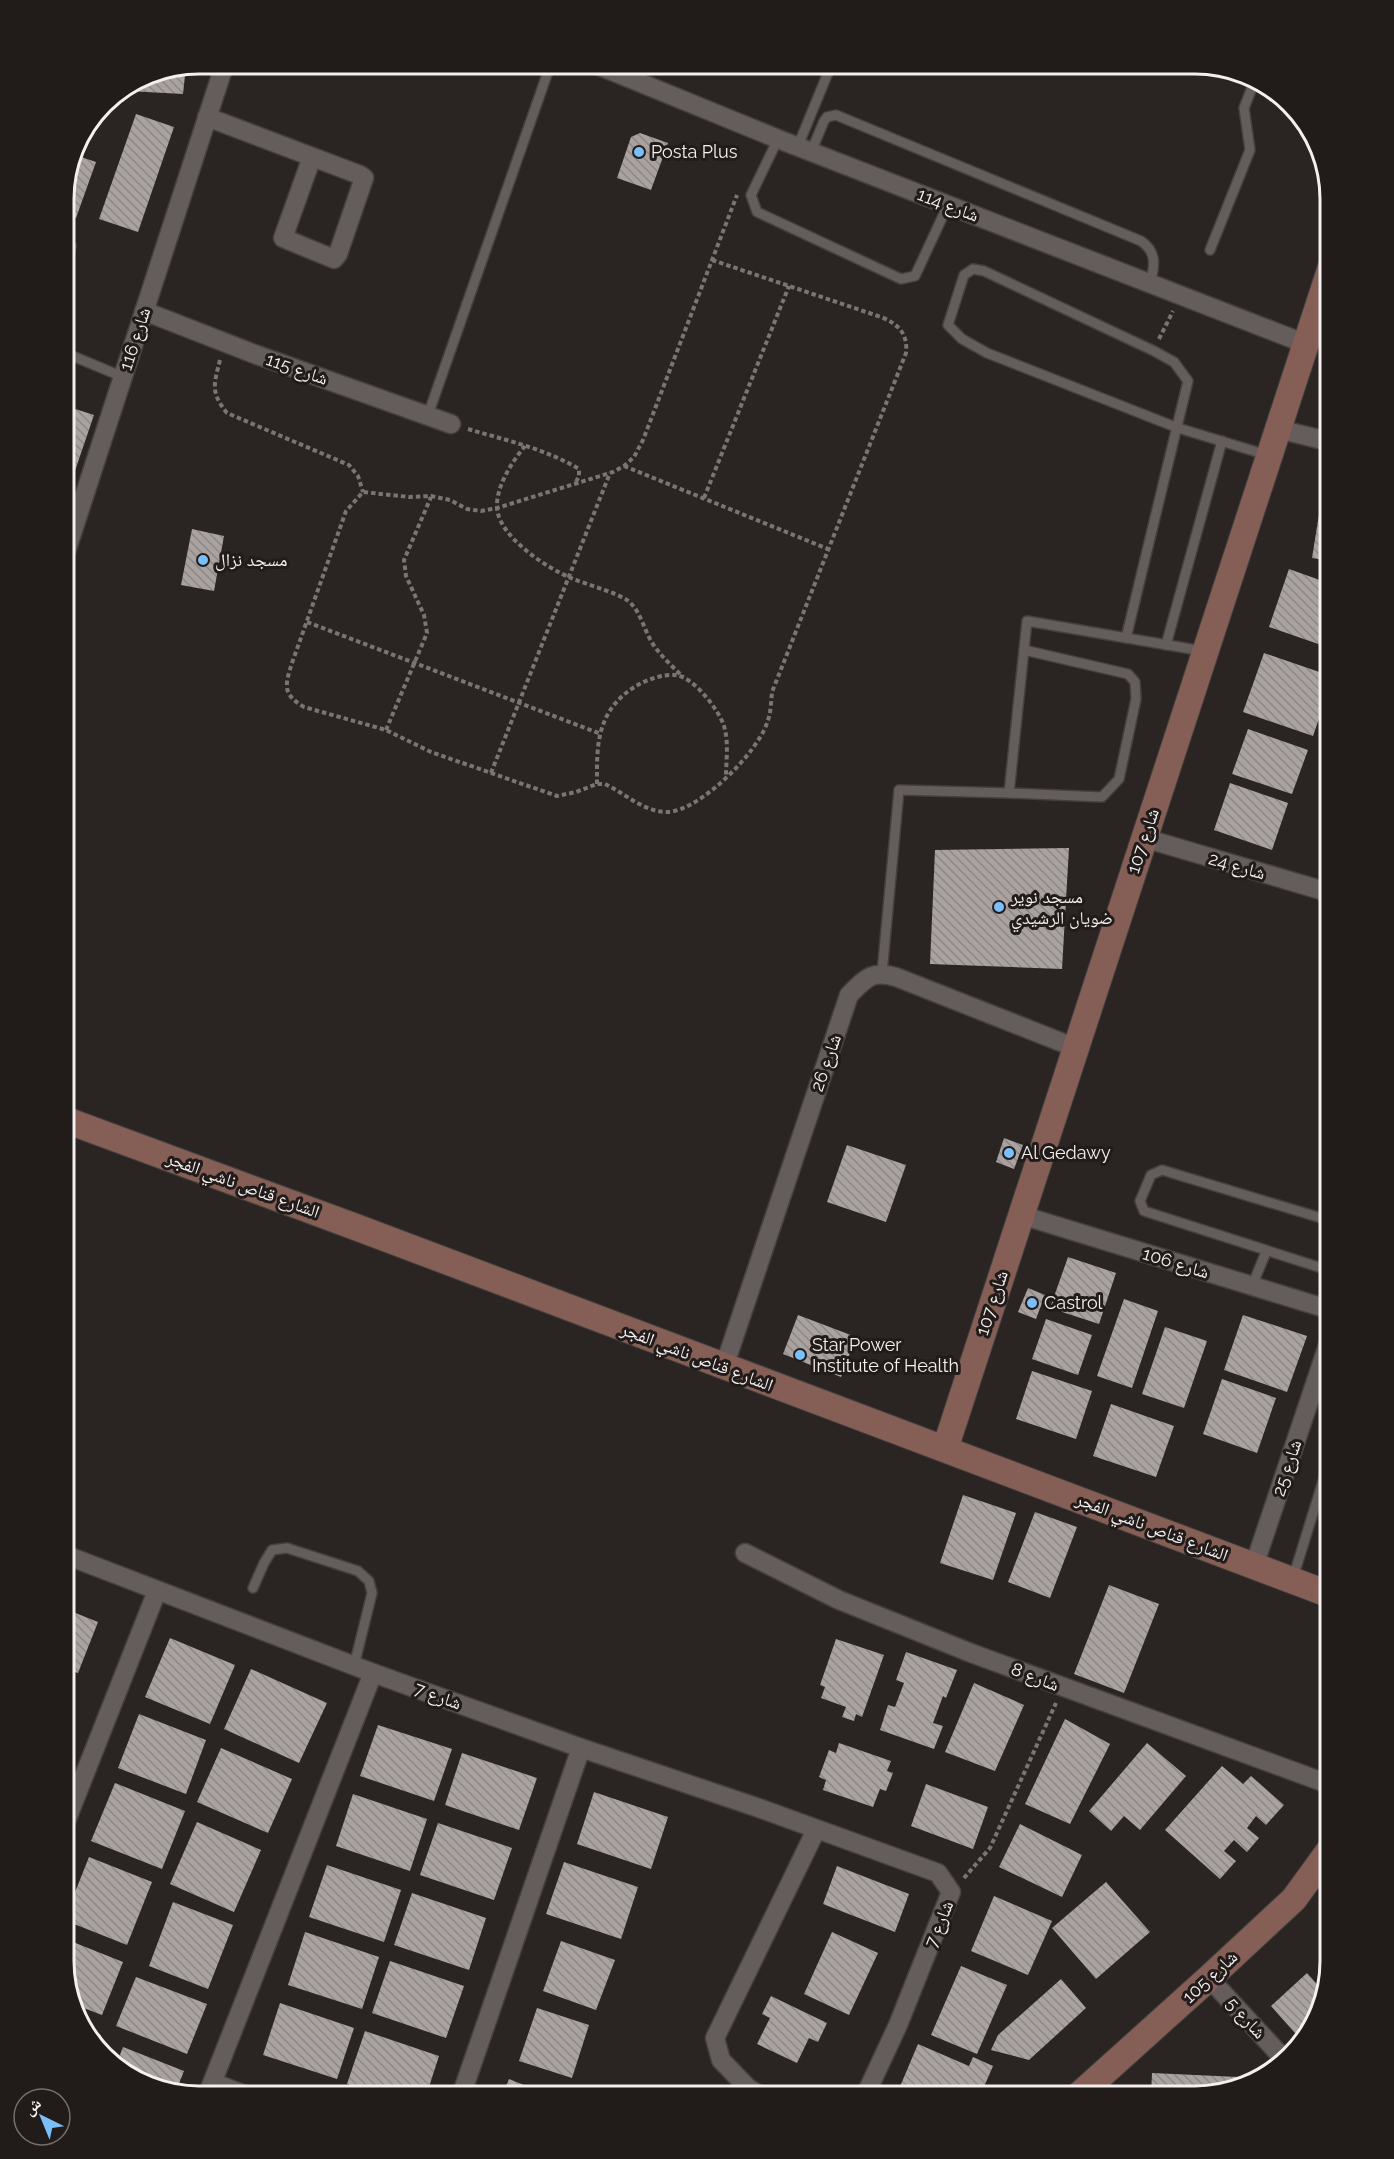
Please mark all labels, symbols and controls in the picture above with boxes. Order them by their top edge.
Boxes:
place label: Posta Plus [651,141,738,162]
marker: Posta Plus [632,145,646,159]
street label: شارع 114 [914,183,982,227]
street label: شارع 116 [114,305,156,373]
street label: شارع 115 [263,348,331,390]
place label: مسجد نزال [215,549,287,571]
marker: مسجد نزال [196,553,210,567]
street label: شارع 107 [1122,806,1164,876]
street label: شارع 24 [1206,847,1268,885]
place label: مسجد نوير ضويان الرشيدي [1010,886,1113,933]
marker: مسجد نوير ضويان الرشيدي [992,900,1006,914]
street label: شارع 26 [806,1032,846,1094]
place label: Al Gedawy [1021,1142,1111,1163]
marker: Al Gedawy [1002,1146,1016,1160]
street label: الشارع قناص ناشي الفجر [161,1147,323,1226]
street label: شارع 106 [1140,1242,1212,1284]
street label: شارع 107 [971,1268,1013,1338]
place label: Castrol [1044,1292,1103,1313]
marker: Castrol [1025,1296,1039,1310]
street label: الشارع قناص ناشي الفجر [616,1317,776,1400]
place label: Star Power Institute of Health [812,1334,959,1376]
marker: Star Power Institute of Health [793,1348,807,1362]
street label: شارع 25 [1268,1437,1306,1499]
street label: الشارع قناص ناشي الفجر [1071,1487,1231,1570]
street label: شارع 8 [1008,1658,1062,1696]
street label: شارع 7 [411,1677,465,1715]
street label: شارع 7 [920,1897,958,1951]
street label: شارع 105 [1178,1946,1242,2008]
street label: شارع 5 [1221,1993,1271,2043]
north arrow [12,2087,72,2147]
text: ش [19,2094,45,2119]

